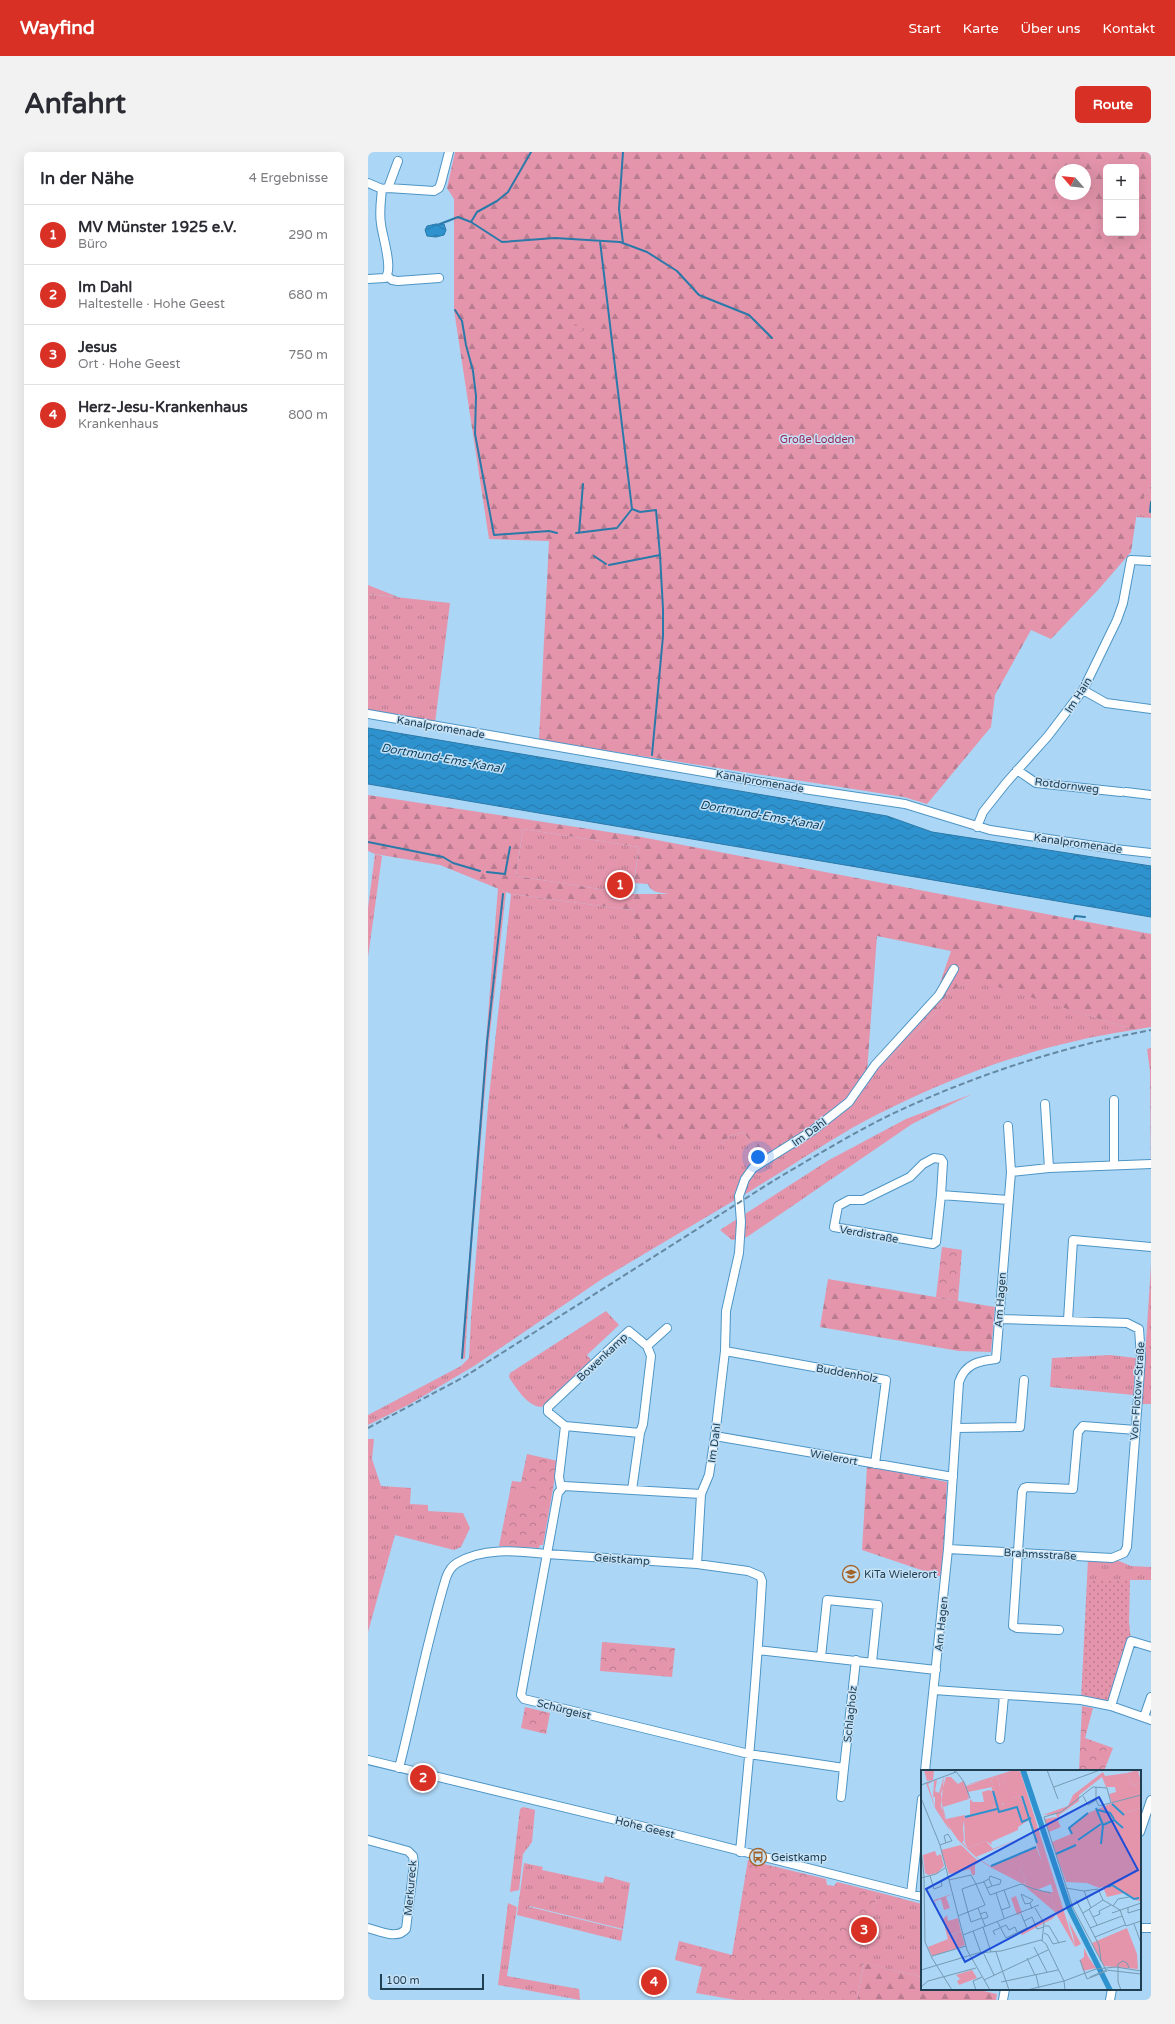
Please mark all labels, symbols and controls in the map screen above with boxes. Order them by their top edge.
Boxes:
text: Wayfind [20,17,95,39]
text: Start [909,20,941,37]
text: Karte [963,20,999,37]
text: Über uns [1021,20,1081,37]
text: Kontakt [1103,20,1155,37]
button: Route [1075,86,1151,123]
text: Anfahrt [24,87,126,121]
north arrow [1055,164,1091,200]
map controls [1103,164,1139,236]
button: + [1103,164,1139,200]
text: In der Nähe [40,168,134,189]
text: 4 Ergebnisse [249,170,328,186]
button: − [1103,200,1139,236]
text: MV Münster 1925 e.V. [78,218,237,236]
text: 1 [49,227,57,243]
text: 290 m [288,227,328,243]
text: Büro [78,236,108,252]
text: Im Dahl [78,278,132,296]
text: 2 [49,287,57,303]
text: 680 m [288,287,328,303]
text: Haltestelle · Hohe Geest [78,296,225,312]
text: Jesus [78,338,117,356]
text: 3 [49,347,57,363]
text: 750 m [288,347,328,363]
text: Ort · Hohe Geest [78,356,180,372]
text: Herz-Jesu-Krankenhaus [78,398,248,416]
text: 4 [49,407,57,423]
text: 800 m [288,407,328,423]
text: Krankenhaus [78,416,158,432]
park label: Große Lodden [780,433,854,446]
street label: Im Hain [1062,675,1095,716]
street label: Kanalpromenade [396,713,486,742]
water label: Dortmund-Ems-Kanal [380,740,506,776]
street label: Kanalpromenade [715,767,805,796]
street label: Rotdornweg [1034,775,1100,796]
water label: Dortmund-Ems-Kanal [699,797,825,833]
street label: Kanalpromenade [1033,831,1123,856]
pin: 1 [607,870,633,900]
street label: Im Dahl [789,1115,829,1149]
your location [748,1147,768,1167]
street label: Verdistraße [838,1223,899,1246]
street label: Am Hagen [992,1272,1009,1328]
street label: Bowenkamp [574,1330,631,1384]
street label: Von-Flotow-Straße [1128,1341,1147,1441]
street label: Buddenholz [815,1362,879,1385]
street label: Im Dahl [705,1422,724,1464]
street label: Wielerort [809,1447,859,1468]
street label: Brahmsstraße [1003,1546,1077,1563]
street label: Geistkamp [594,1551,650,1568]
school or university icon: KiTa Wielerort [841,1564,861,1584]
place label: KiTa Wielerort [864,1568,937,1581]
street label: Am Hagen [932,1596,951,1652]
street label: Schlagholz [841,1685,860,1743]
street label: Schürgeist [535,1696,592,1722]
pin: 2 [410,1763,436,1793]
inset map [921,1770,1141,1990]
street label: Hohe Geest [614,1814,676,1841]
bus stop icon: Geistkamp [748,1847,768,1867]
place label: Geistkamp [771,1851,827,1864]
street label: Merkureck [402,1860,419,1916]
pin: 3 [851,1915,877,1945]
pin: 4 [641,1967,667,1997]
scale bar [380,1972,484,1991]
text: 100 m [386,1974,420,1987]

